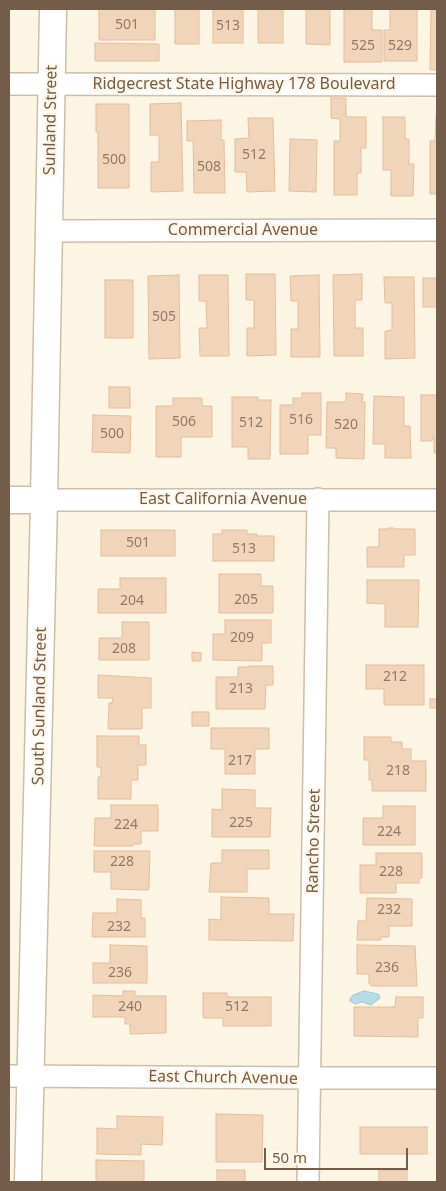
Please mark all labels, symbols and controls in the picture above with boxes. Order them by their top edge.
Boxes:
house number: 501 [115,17,139,33]
house number: 513 [216,18,240,34]
house number: 525 [351,38,375,54]
house number: 529 [388,38,412,54]
street label: Sunland Street [40,65,62,175]
street label: Ridgecrest State Highway 178 Boulevard [92,74,396,94]
house number: 512 [242,147,266,163]
house number: 500 [102,152,126,168]
house number: 508 [197,159,221,175]
street label: Commercial Avenue [168,220,318,240]
house number: 505 [152,309,176,325]
house number: 516 [289,412,313,428]
house number: 506 [172,414,196,430]
house number: 512 [239,415,263,431]
house number: 520 [334,417,358,433]
house number: 500 [100,426,124,442]
street label: East California Avenue [139,489,307,509]
house number: 501 [126,535,150,551]
house number: 513 [232,541,256,557]
house number: 205 [234,592,258,608]
house number: 204 [120,593,144,609]
street label: South Sunland Street [29,627,51,785]
house number: 209 [230,630,254,646]
house number: 208 [112,641,136,657]
house number: 212 [383,669,407,685]
house number: 213 [229,681,253,697]
house number: 217 [228,753,252,769]
house number: 218 [386,763,410,779]
street label: Rancho Street [303,788,325,894]
house number: 225 [229,815,253,831]
house number: 224 [114,817,138,833]
house number: 224 [377,824,401,840]
house number: 228 [110,854,134,870]
house number: 228 [379,864,403,880]
house number: 232 [377,902,401,918]
house number: 232 [107,919,131,935]
house number: 236 [375,960,399,976]
house number: 236 [108,965,132,981]
house number: 240 [118,999,142,1015]
house number: 512 [225,999,249,1015]
street label: East Church Avenue [148,1067,298,1089]
scale bar [266,1138,410,1170]
text: 50 m [272,1147,307,1167]

